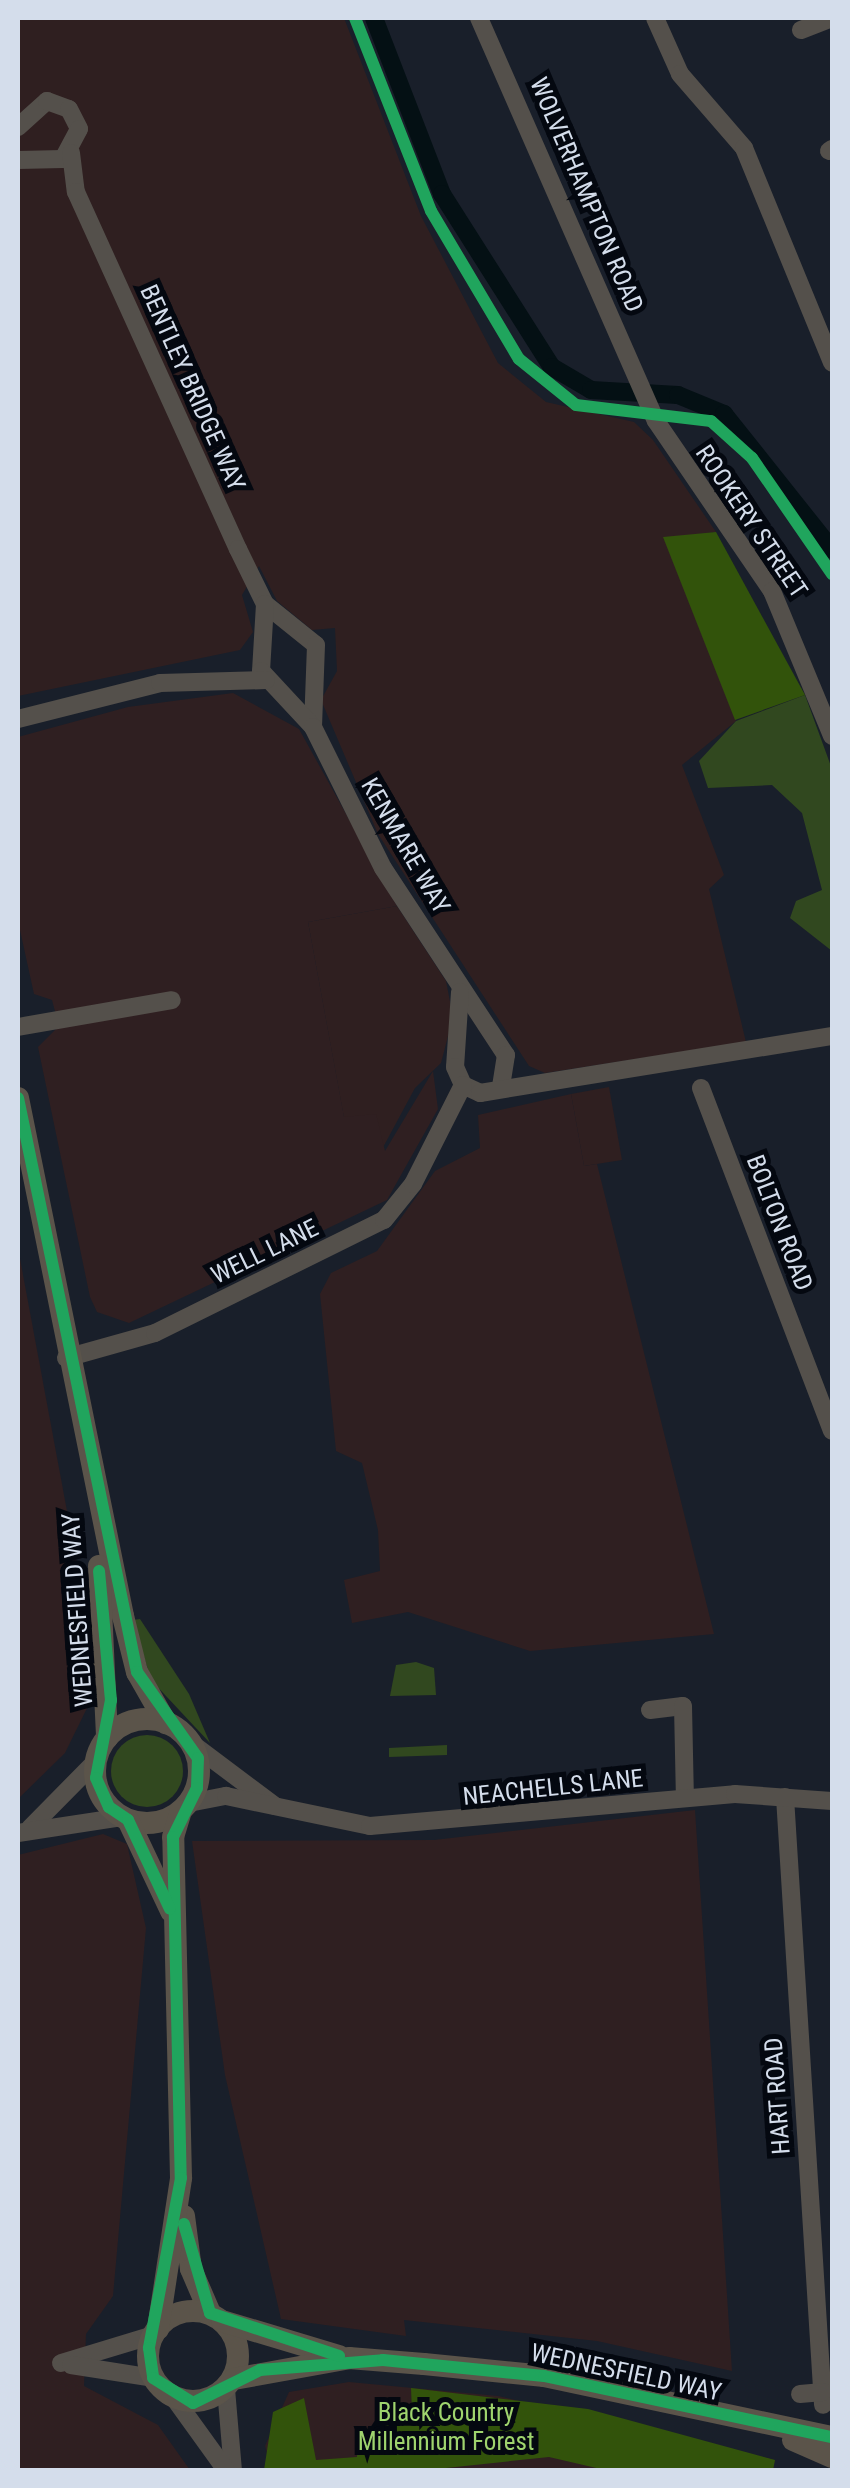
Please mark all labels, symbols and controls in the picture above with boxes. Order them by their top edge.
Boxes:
street label: WOLVERHAMPTON ROAD [523,73,649,317]
street label: BENTLEY BRIDGE WAY [133,280,251,496]
street label: ROOKERY STREET [689,440,813,604]
street label: KENMARE WAY [354,773,456,919]
street label: BOLTON ROAD [739,1151,819,1295]
street label: WELL LANE [207,1213,323,1291]
street label: WEDNESFIELD WAY [56,1512,100,1708]
street label: NEACHELLS LANE [461,1764,645,1812]
street label: HART ROAD [759,2036,797,2156]
street label: WEDNESFIELD WAY [528,2338,724,2408]
park label: Black Country Millennium Forest [358,2399,534,2458]

